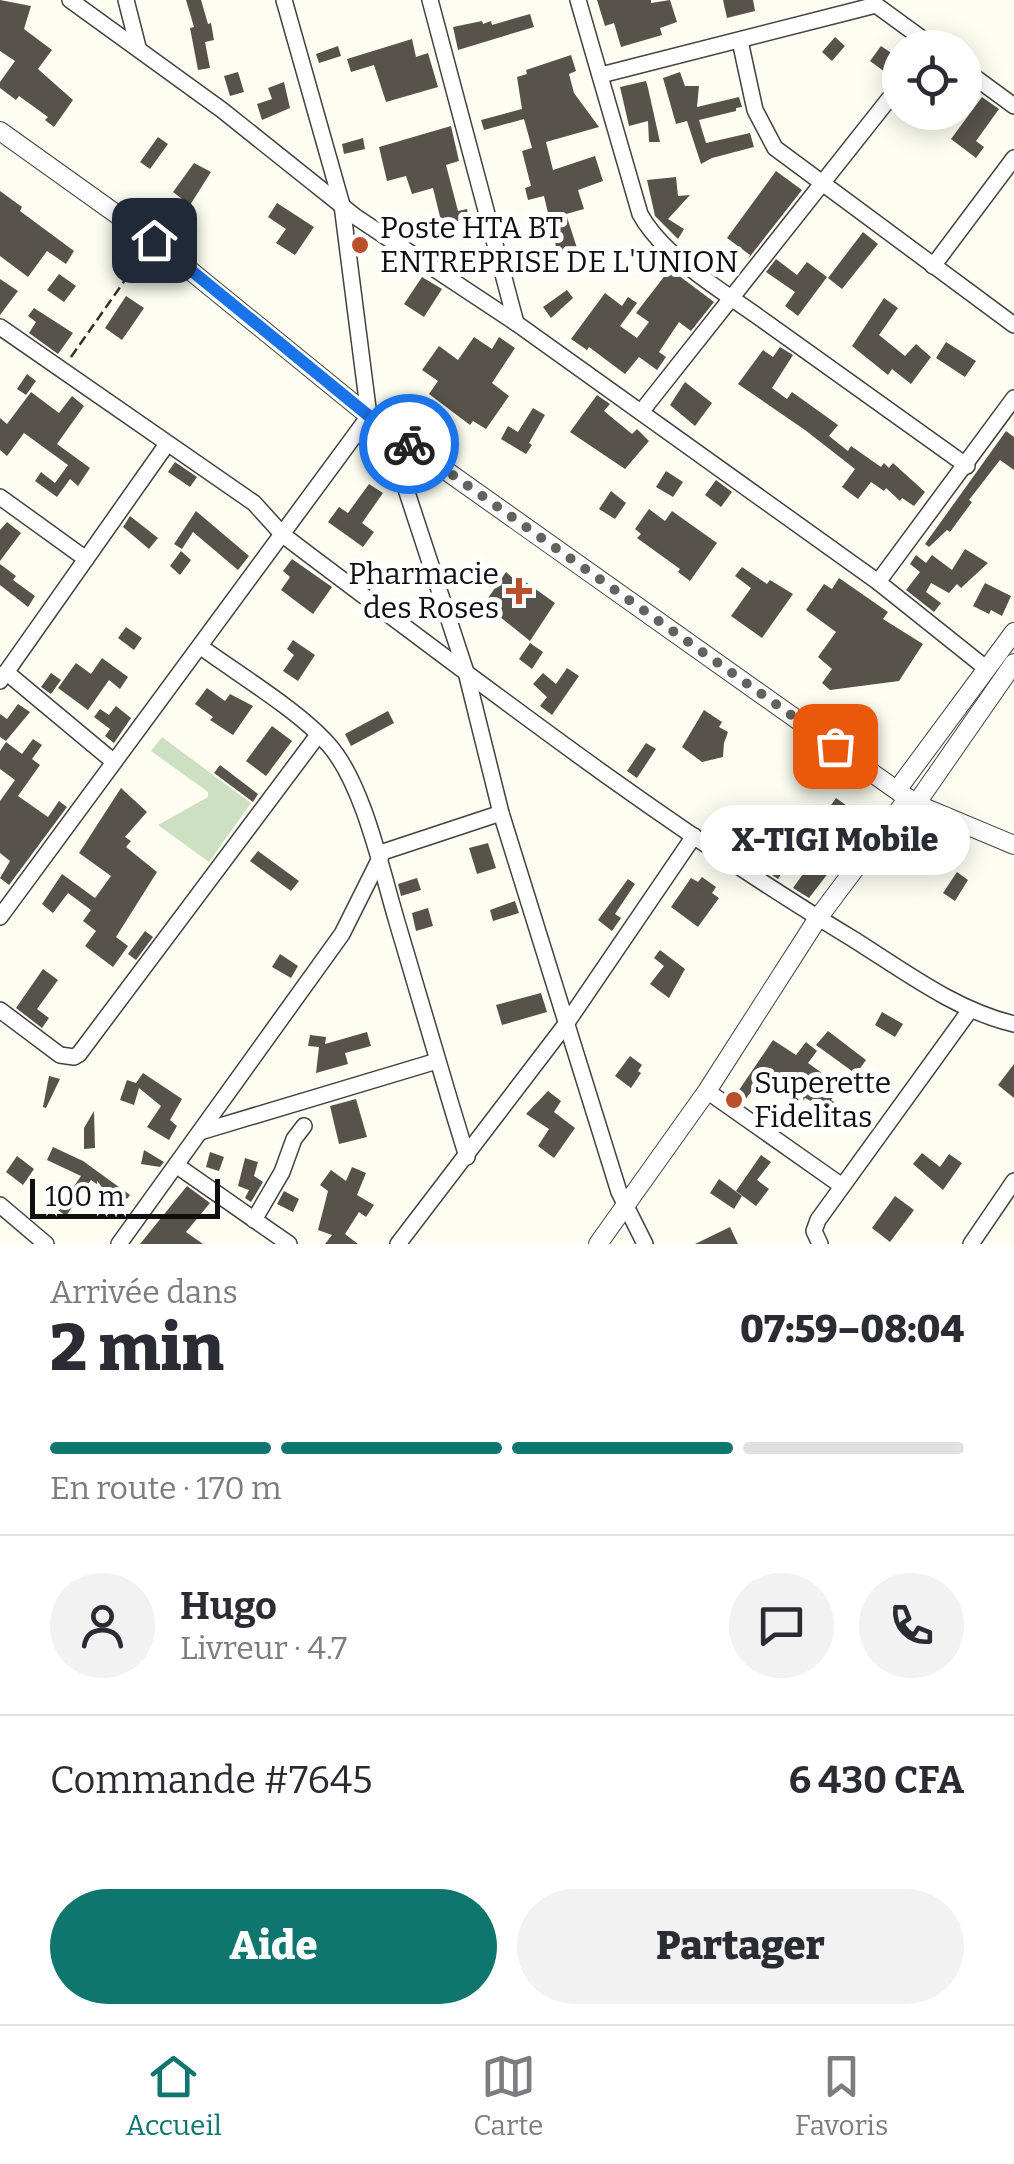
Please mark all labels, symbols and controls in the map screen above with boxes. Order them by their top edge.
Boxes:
map controls [882,30,982,130]
button: locate [882,30,982,130]
pin [112,198,197,283]
place label: Poste HTA BT ENTREPRISE DE L'UNION [380,210,738,280]
icon: home [127,213,182,268]
marker: Poste HTA BT ENTREPRISE DE L'UNION [349,234,371,256]
courier [359,394,459,494]
icon: bike [382,417,437,472]
place label: Pharmacie des Roses [348,556,499,626]
marker: Pharmacie des Roses [508,580,530,602]
pin [793,704,878,789]
icon: bag [808,719,863,774]
callout: X-TIGI Mobile [700,806,970,876]
text: X-TIGI Mobile [732,821,938,859]
place label: Superette Fidelitas [754,1065,891,1135]
marker: Superette Fidelitas [723,1089,745,1111]
scale bar [30,1174,220,1218]
text: 100 m [45,1180,125,1213]
text: Arrivée dans [50,1273,238,1311]
text: 07:59–08:04 [740,1306,964,1352]
text: 2 min [50,1309,224,1387]
text: En route · 170 m [50,1469,282,1507]
button: person [50,1573,155,1678]
button: chat [729,1573,834,1678]
button: phone [859,1573,964,1678]
text: Hugo [180,1583,277,1629]
text: Livreur · 4.7 [180,1629,347,1667]
text: Commande #7645 [50,1757,373,1803]
text: 6 430 CFA [789,1757,964,1803]
button: Aide [50,1889,497,2004]
button: Partager [517,1889,964,2004]
tab: Accueil [126,2049,222,2142]
tab: Carte [473,2049,543,2142]
tab: Favoris [795,2049,888,2142]

